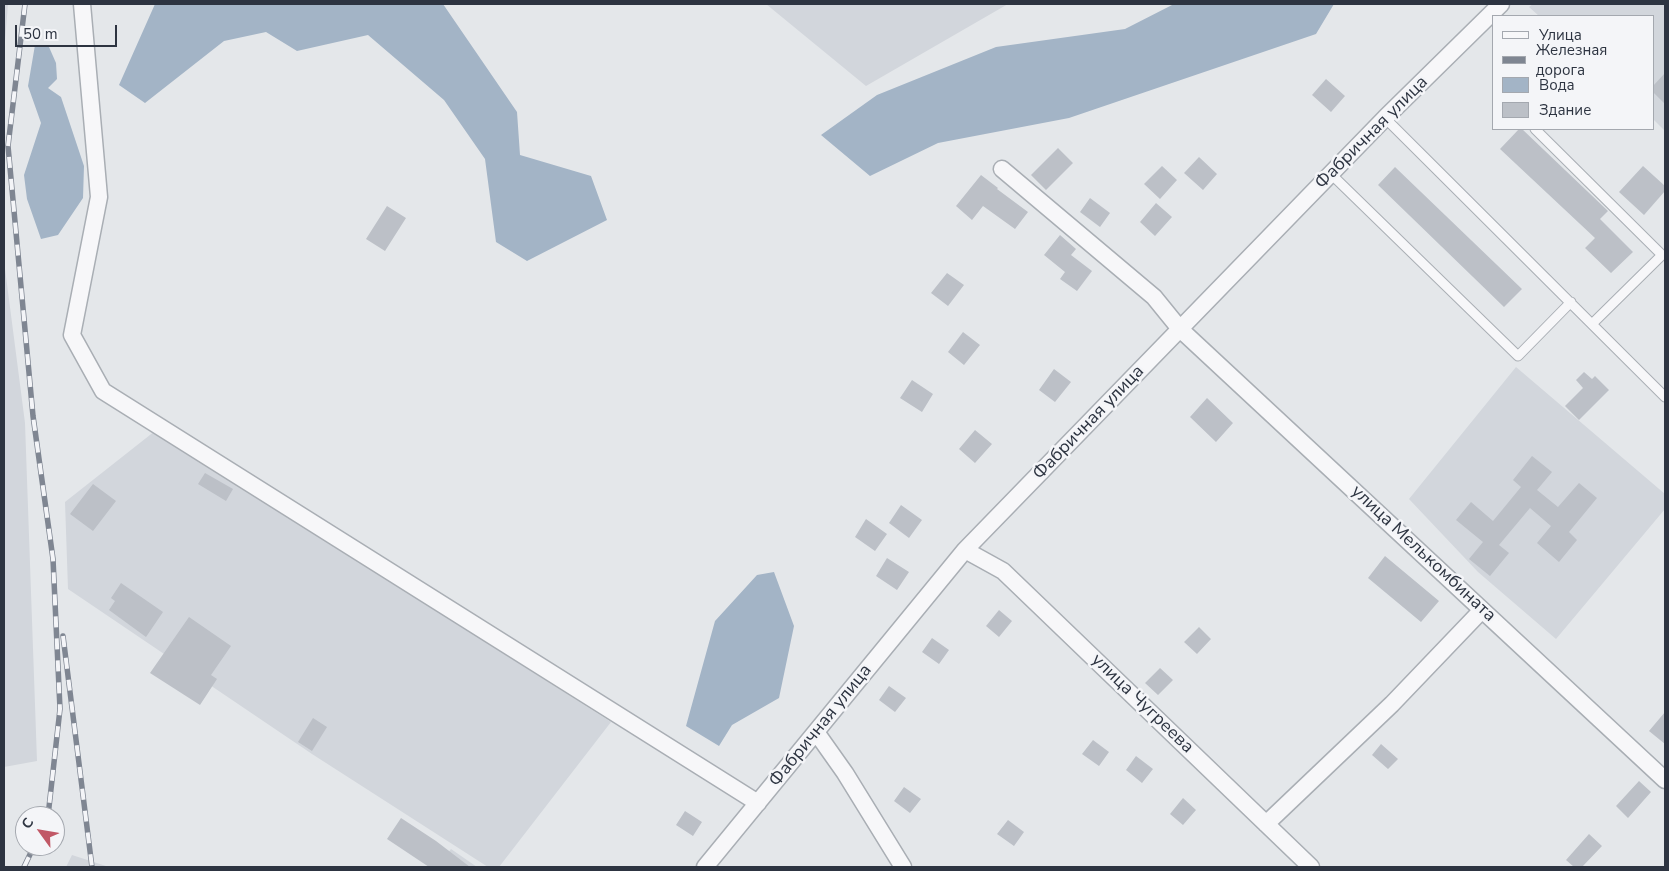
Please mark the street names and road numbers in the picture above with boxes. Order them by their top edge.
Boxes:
street label: Фабричная улица [1311,72,1433,194]
street label: Фабричная улица [1029,361,1149,485]
street label: улица Мелькомбината [1346,481,1500,627]
street label: улица Чугреева [1086,650,1198,758]
street label: Фабричная улица [765,661,877,791]

